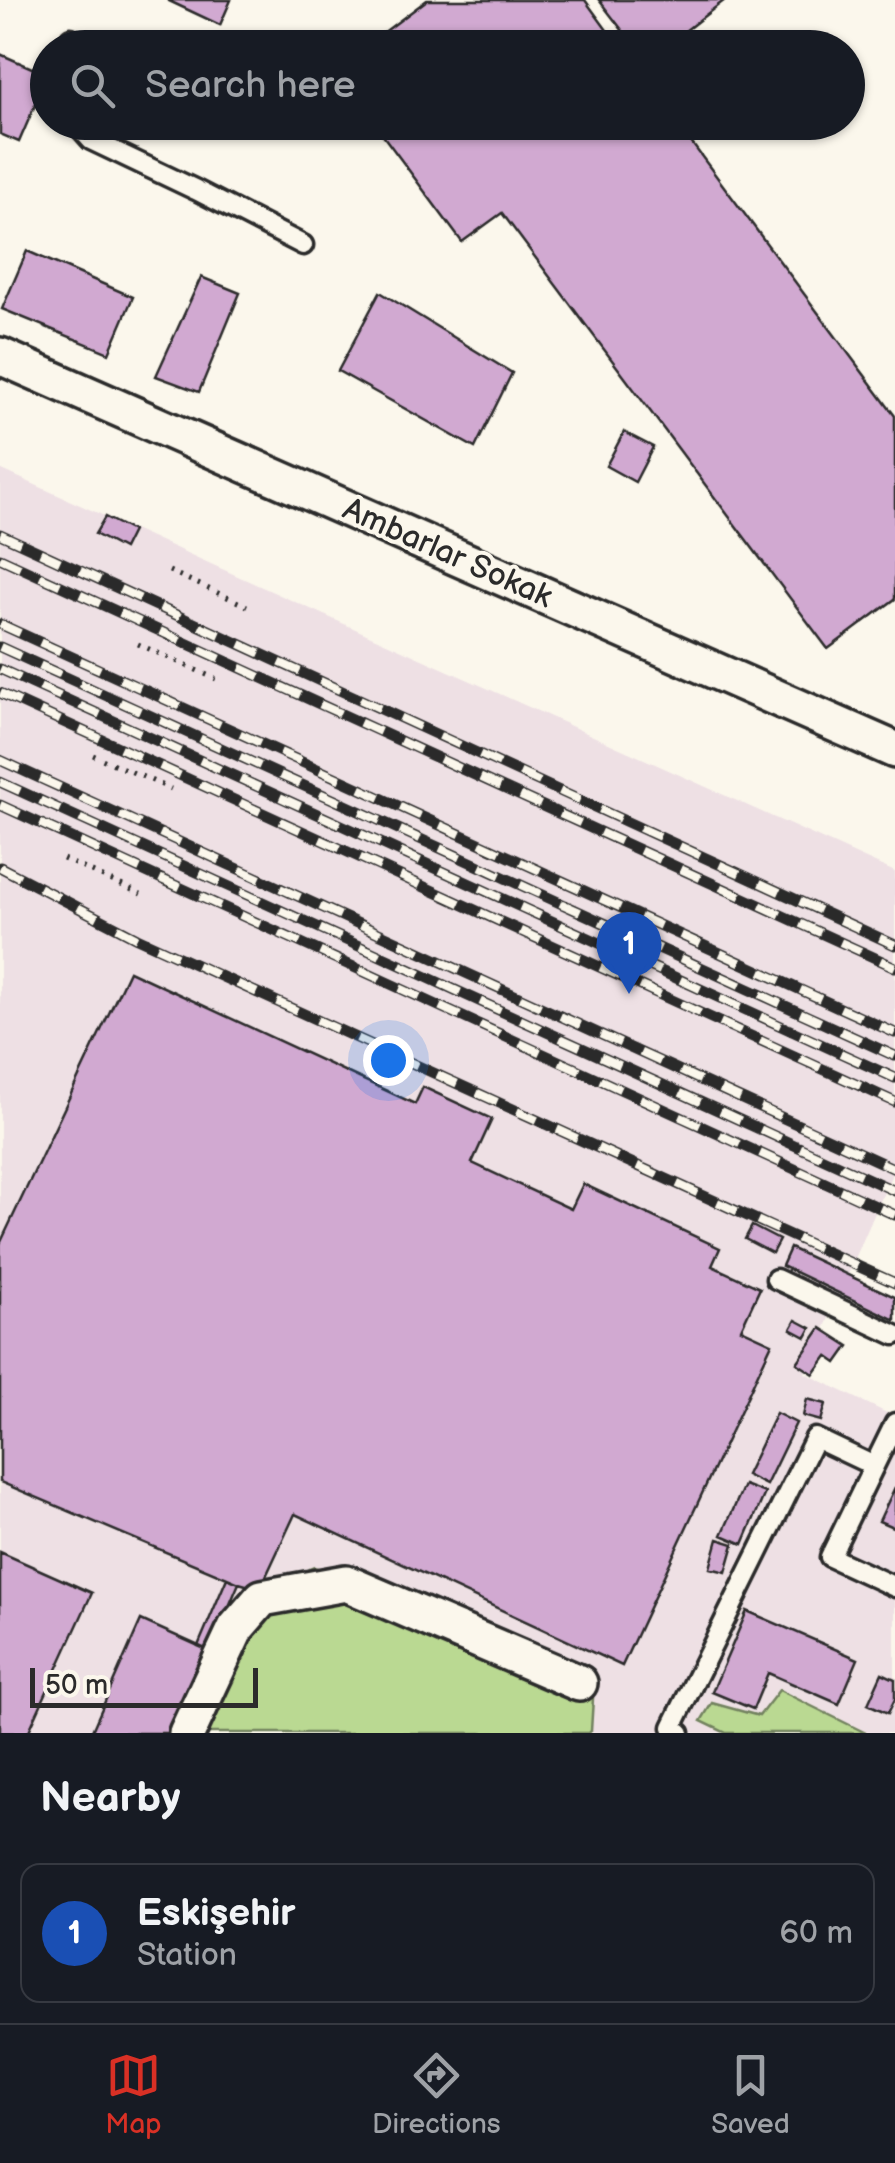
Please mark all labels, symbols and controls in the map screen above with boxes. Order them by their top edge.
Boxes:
search box [30,30,865,140]
icon: search [65,58,120,113]
text: Search here [145,63,356,108]
street label: Ambarlar Sokak [337,490,558,617]
pin: 1 [596,912,662,994]
your location [363,1035,414,1086]
scale bar [30,1663,258,1708]
text: 50 m [45,1669,108,1702]
text: Nearby [40,1773,180,1824]
text: Eskişehir [137,1891,295,1936]
text: 1 [68,1914,81,1953]
text: 60 m [780,1914,853,1953]
text: Station [137,1936,237,1975]
tab: Map [105,2048,162,2141]
tab: Directions [372,2048,501,2141]
tab: Saved [711,2048,790,2141]

